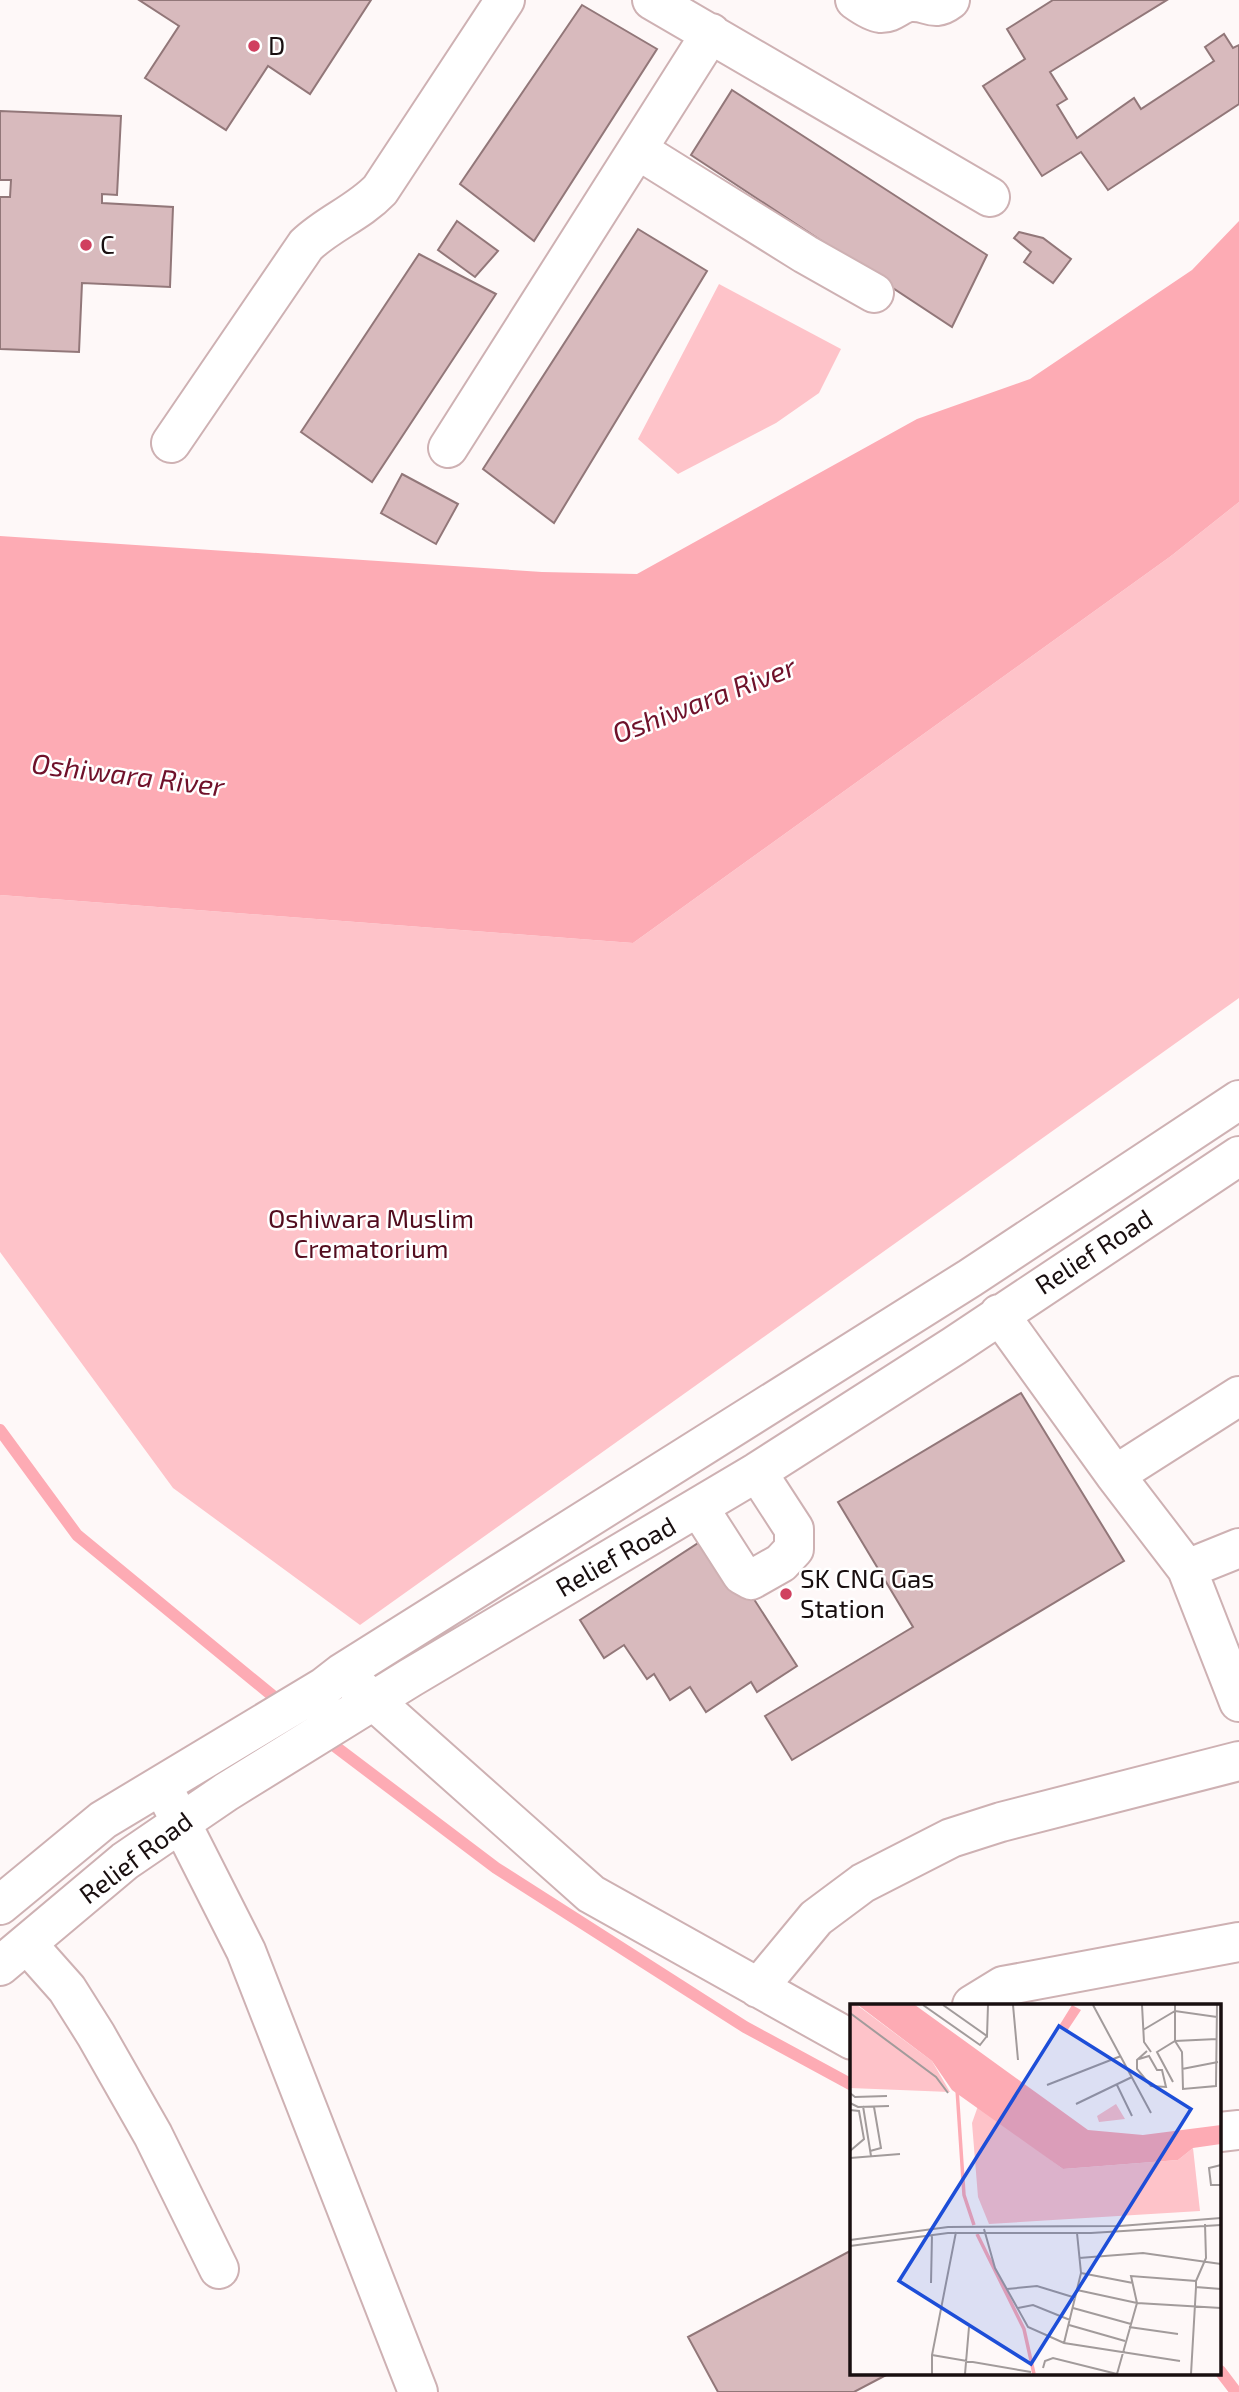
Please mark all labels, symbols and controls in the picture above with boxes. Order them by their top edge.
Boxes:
place label: D [268,29,285,60]
marker: D [246,38,262,54]
place label: C [100,228,115,259]
marker: C [78,237,94,253]
water label: Oshiwara River [607,648,801,750]
water label: Oshiwara River [30,745,227,803]
street label: Relief Road [1029,1201,1157,1300]
park label: Oshiwara Muslim Crematorium [268,1202,474,1263]
street label: Relief Road [550,1509,681,1602]
place label: SK CNG Gas Station [800,1562,935,1623]
marker: SK CNG Gas Station [778,1586,794,1602]
street label: Relief Road [73,1804,198,1909]
inset map [850,2004,1222,2374]

